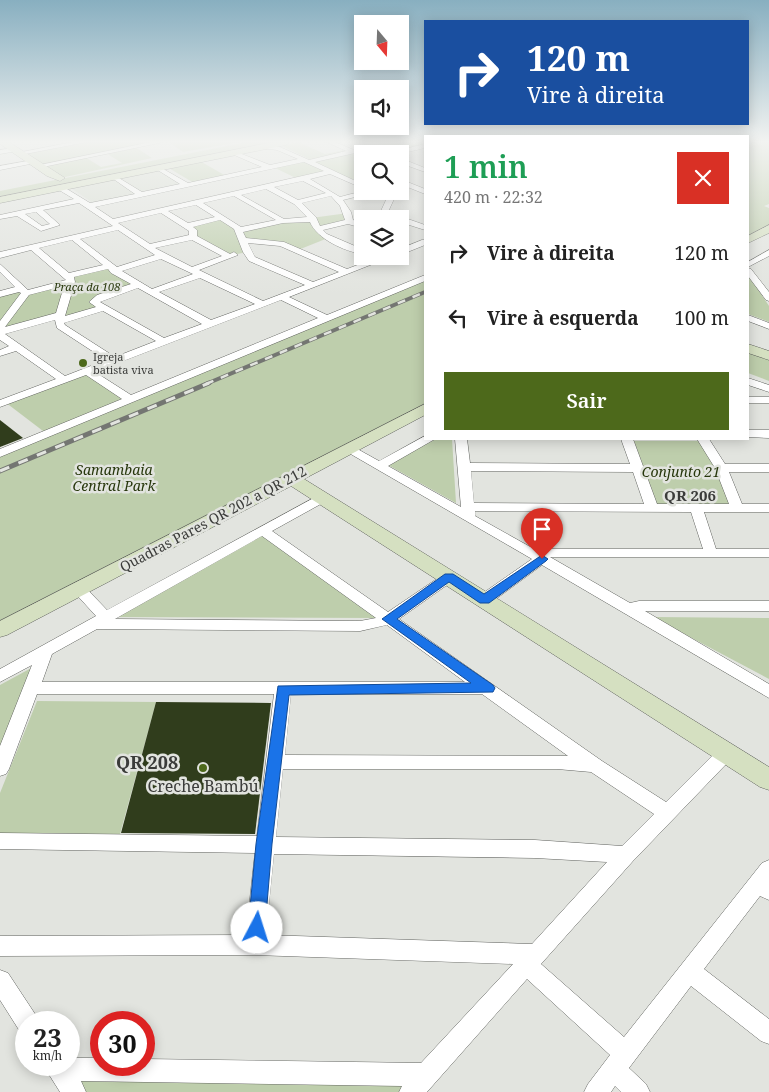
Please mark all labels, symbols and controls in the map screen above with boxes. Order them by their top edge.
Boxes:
north arrow [354,15,409,70]
map controls [354,15,409,265]
text: 120 m [527,34,630,81]
icon: right [444,40,509,105]
text: Vire à direita [527,79,665,109]
button: sound [354,80,409,135]
button: search [354,145,409,200]
text: 1 min [444,146,528,187]
button: close [677,152,729,204]
text: 420 m · 22:32 [444,186,543,208]
button: layers [354,210,409,265]
icon: right [444,239,472,267]
text: Vire à direita [487,240,615,266]
text: 120 m [674,240,729,266]
park label: Praça da 108 [53,279,120,294]
icon: left [444,304,472,332]
text: Vire à esquerda [487,305,639,331]
text: 100 m [674,305,729,331]
place label: Igreja batista viva [93,349,154,377]
marker: Igreja batista viva [77,357,89,369]
button: Sair [444,372,729,430]
park label: Samambaia Central Park [73,460,156,495]
street label: Quadras Pares QR 202 a QR 212 [116,461,309,576]
park label: Conjunto 21 [642,462,720,481]
district label: QR 206 [664,485,716,505]
pin [521,508,563,559]
icon: arrive [528,515,556,543]
district label: QR 208 [116,750,178,774]
marker: Creche Bambú [197,762,209,774]
place label: Creche Bambú [147,775,259,797]
position arrow [230,901,282,953]
speed limit sign: 30 [90,1011,155,1076]
text: 23 [33,1020,62,1054]
text: km/h [33,1047,62,1064]

